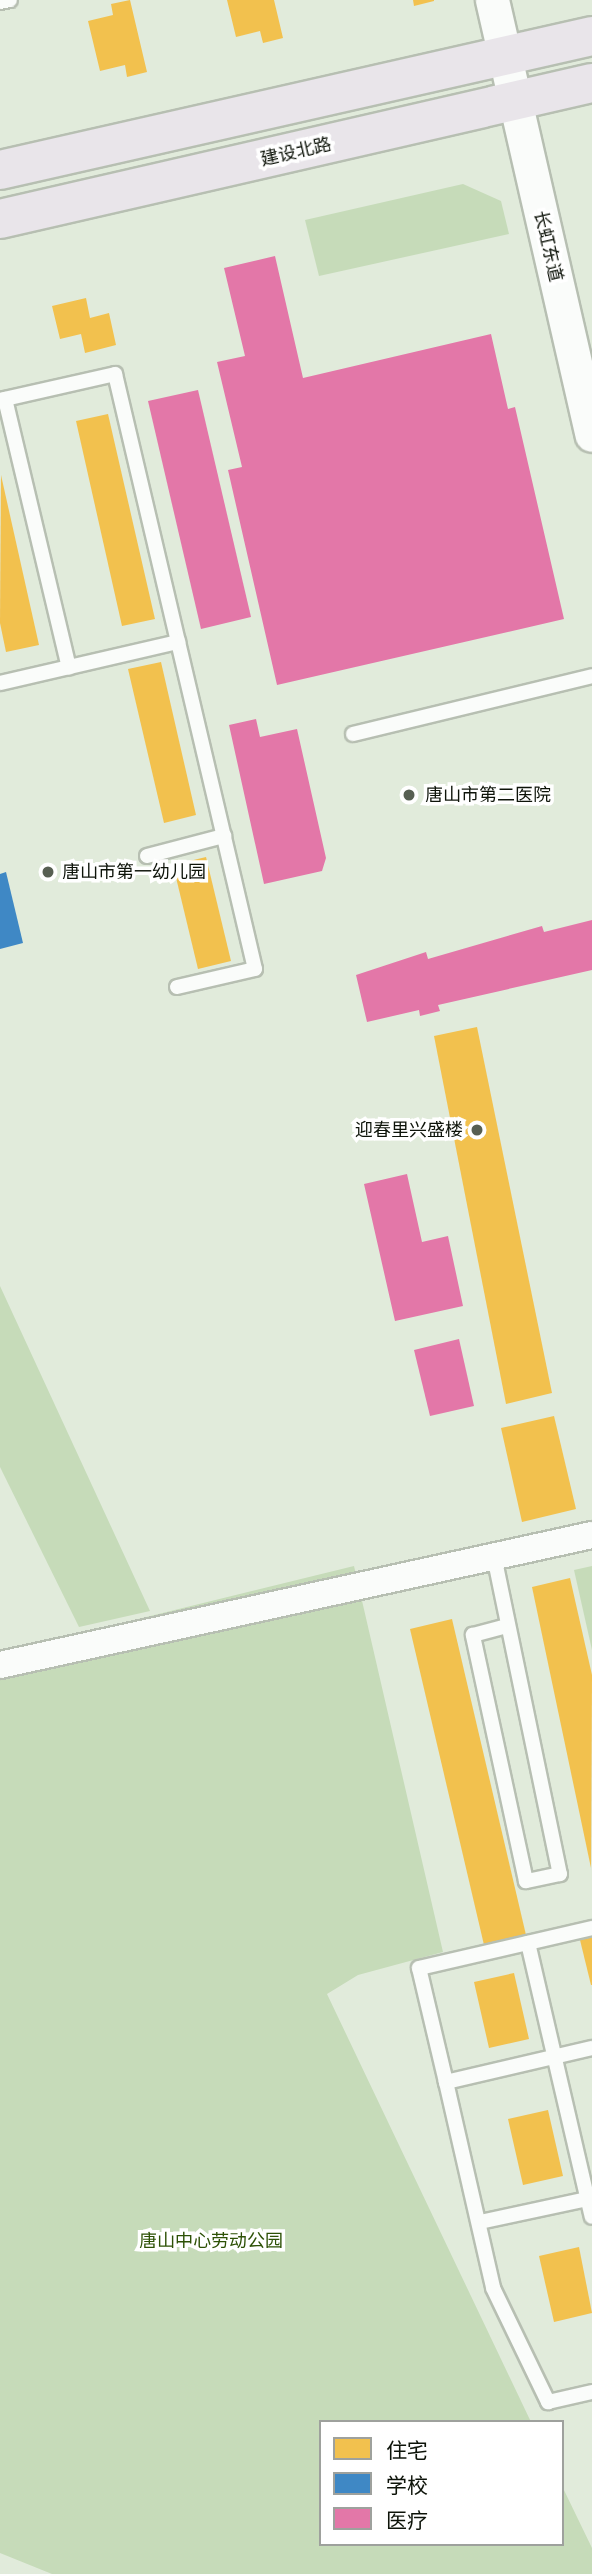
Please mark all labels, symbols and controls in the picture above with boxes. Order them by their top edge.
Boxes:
street label: 建设北路 [258,133,334,171]
street label: 长虹东道 [529,208,567,284]
place label: 唐山市第二医院 [425,784,551,806]
marker: 唐山市第二医院 [399,785,419,805]
place label: 唐山市第一幼儿园 [62,861,206,883]
marker: 唐山市第一幼儿园 [40,864,56,880]
place label: 迎春里兴盛楼 [355,1119,463,1141]
marker: 迎春里兴盛楼 [469,1122,485,1138]
park label: 唐山中心劳动公园 [139,2230,283,2252]
legend [319,2420,564,2546]
text: 住宅 [386,2436,428,2464]
text: 学校 [386,2471,428,2499]
text: 医疗 [386,2506,428,2534]

